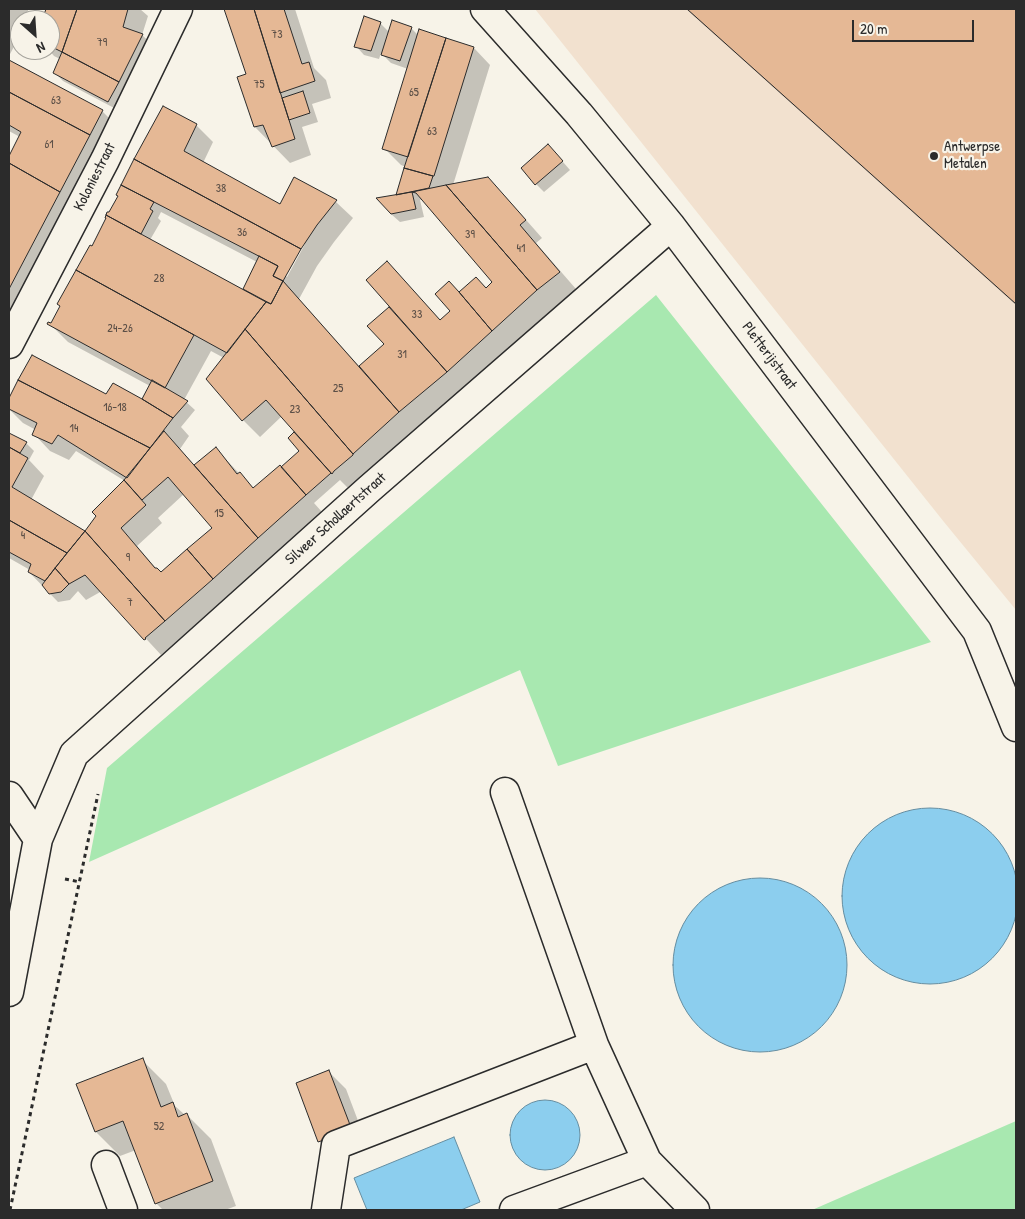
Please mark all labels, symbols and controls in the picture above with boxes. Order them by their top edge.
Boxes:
north arrow [10,10,60,60]
scale bar [855,10,978,42]
text: 20 m [860,18,887,39]
house number: 73 [271,28,283,42]
house number: 79 [97,36,107,50]
text: N [34,38,49,58]
house number: 75 [253,78,265,92]
house number: 65 [409,86,419,100]
house number: 63 [51,94,61,108]
house number: 63 [427,125,437,139]
house number: 61 [44,138,54,152]
place label: Antwerpse Metalen [944,138,1000,173]
street label: Koloniestraat [70,140,120,214]
marker: Antwerpse Metalen [928,150,940,162]
house number: 38 [216,182,226,196]
house number: 36 [237,226,247,240]
house number: 39 [465,228,475,242]
house number: 41 [517,242,525,256]
house number: 28 [154,272,164,286]
house number: 33 [412,308,422,322]
street label: Pletterijstraat [738,319,800,393]
house number: 24-26 [107,322,133,336]
house number: 31 [397,348,407,362]
house number: 25 [333,382,343,396]
house number: 16-18 [103,401,127,415]
house number: 23 [290,403,300,417]
house number: 14 [70,422,78,436]
street label: Silveer Schollaertstraat [282,469,390,569]
house number: 15 [214,507,224,521]
house number: 4 [21,529,25,543]
house number: 9 [126,551,130,565]
house number: 7 [127,596,133,610]
house number: 52 [154,1120,164,1134]

